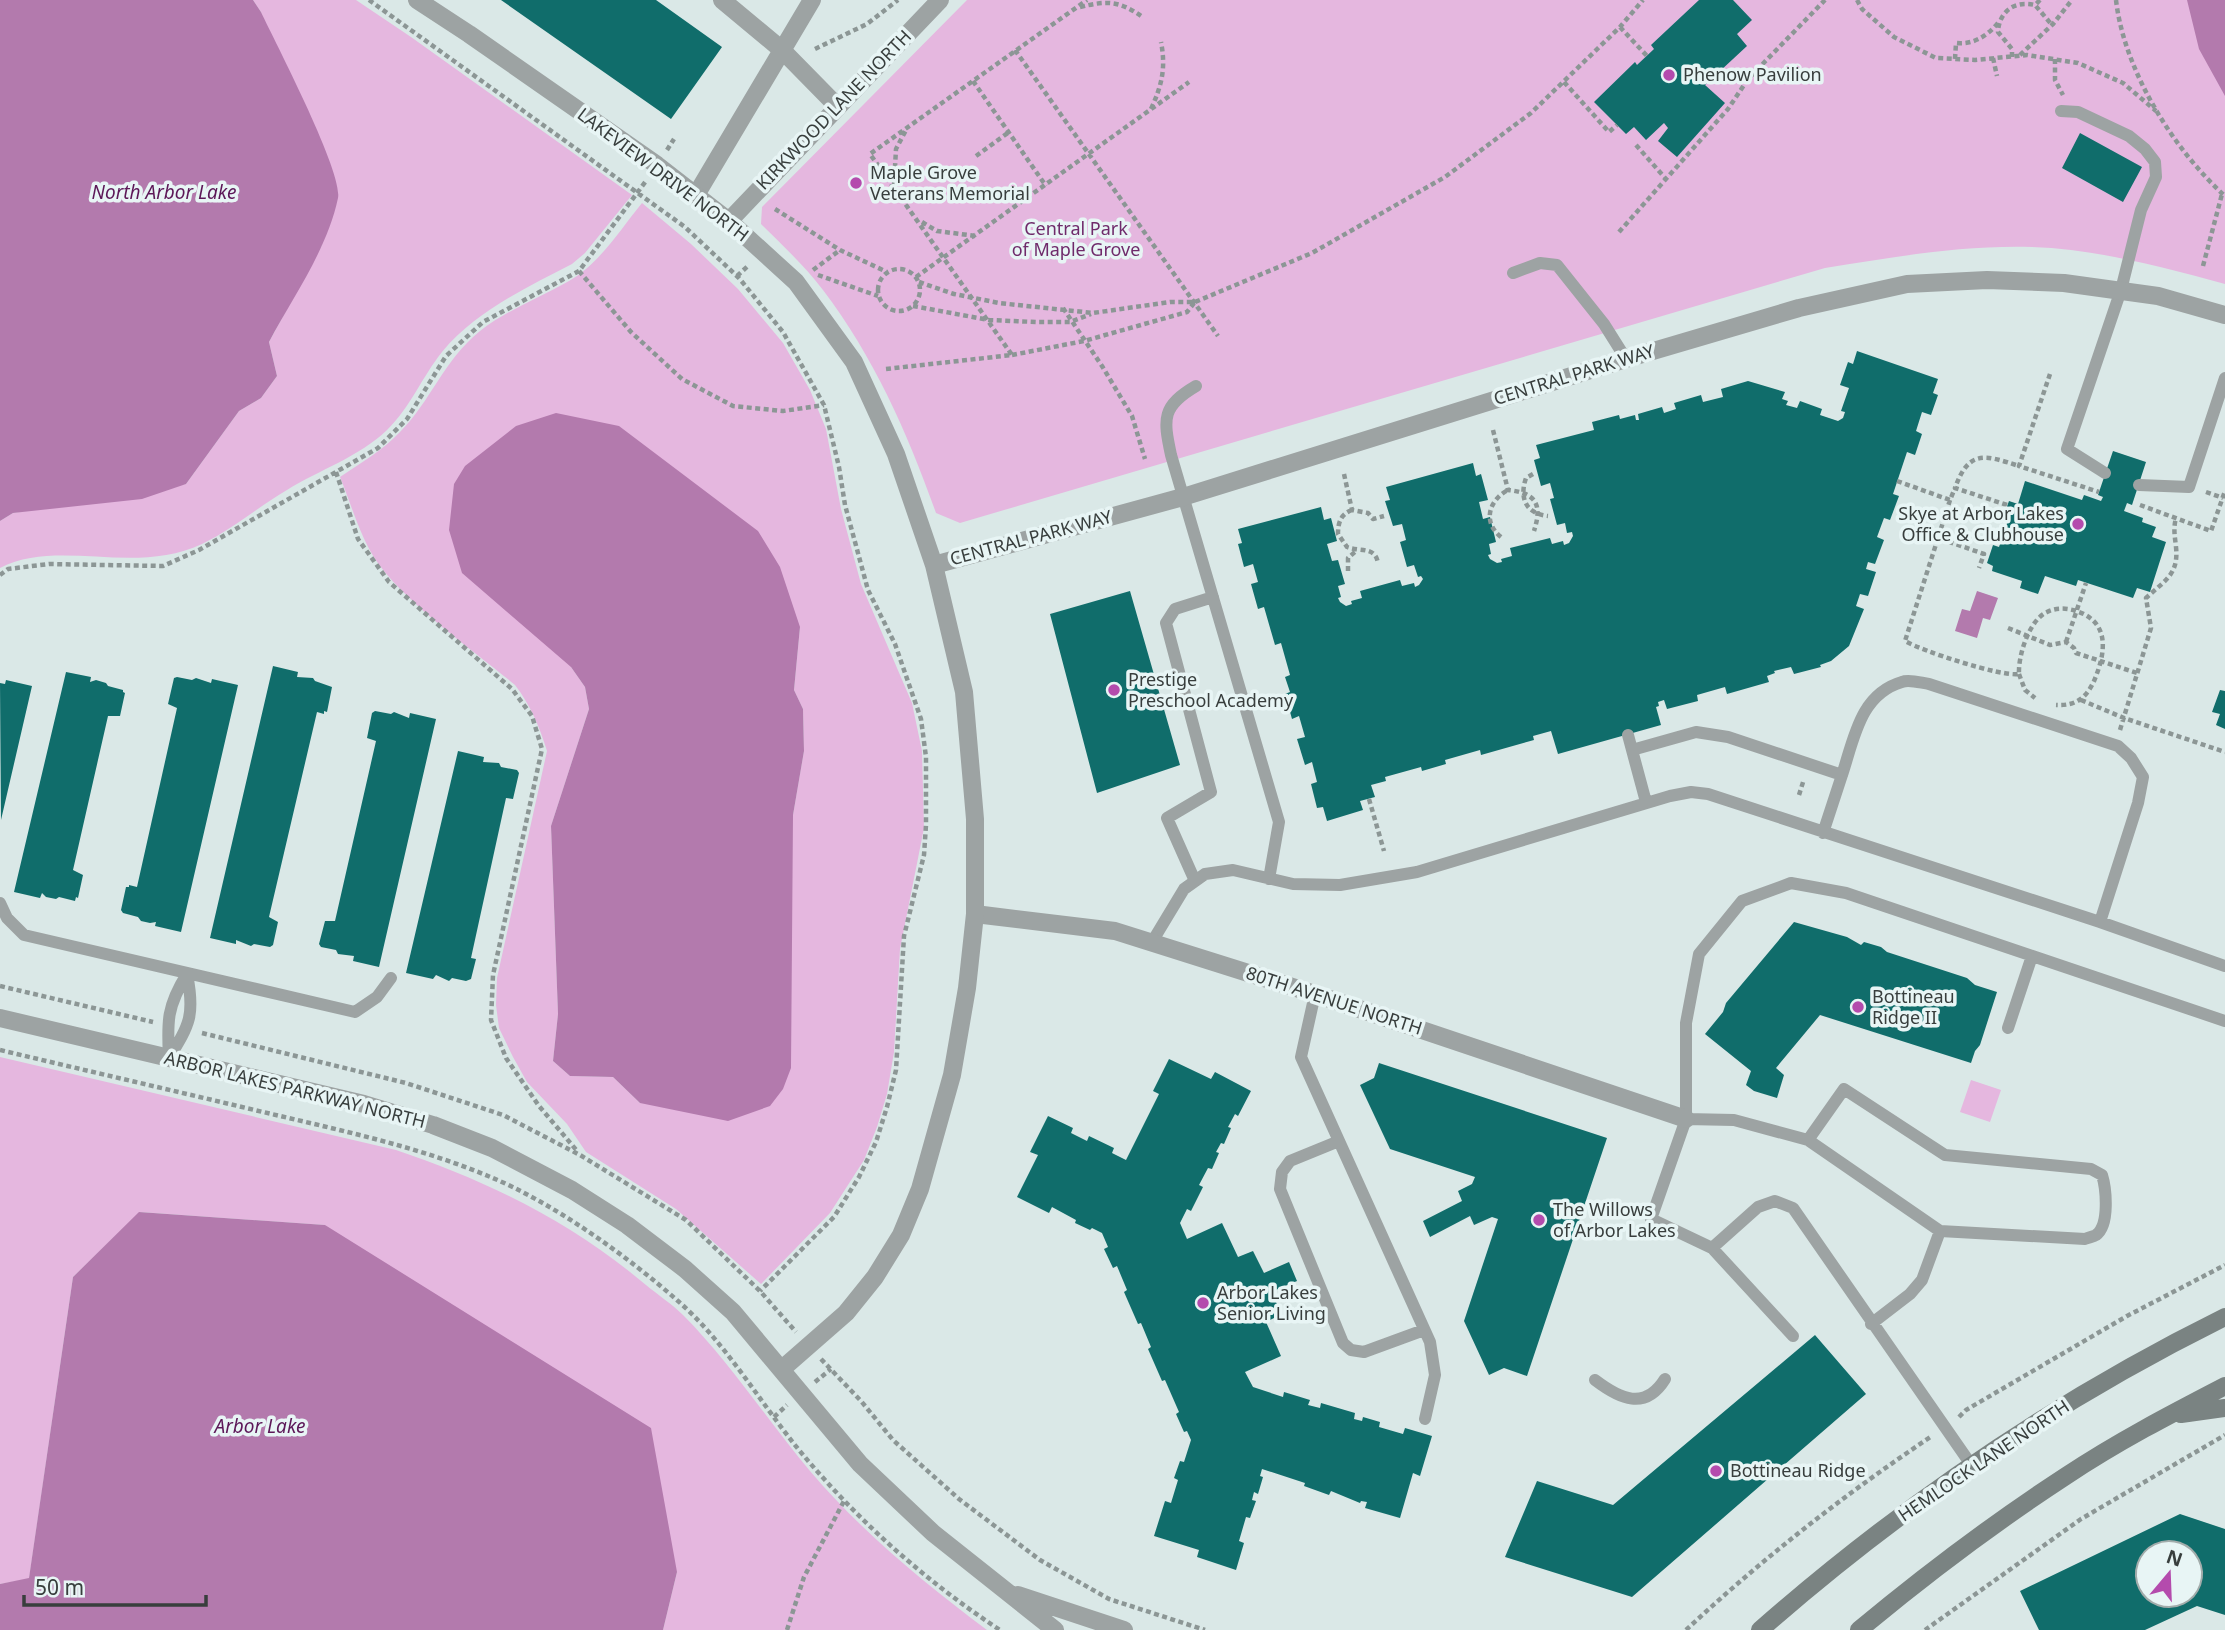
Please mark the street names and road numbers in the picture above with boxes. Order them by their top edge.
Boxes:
street label: KIRKWOOD LANE NORTH [750,24,916,194]
street label: LAKEVIEW DRIVE NORTH [573,102,754,247]
street label: CENTRAL PARK WAY [1490,338,1658,410]
street label: CENTRAL PARK WAY [947,504,1115,570]
street label: 80TH AVENUE NORTH [1243,960,1426,1040]
street label: ARBOR LAKES PARKWAY NORTH [162,1045,428,1133]
street label: HEMLOCK LANE NORTH [1893,1394,2074,1526]

